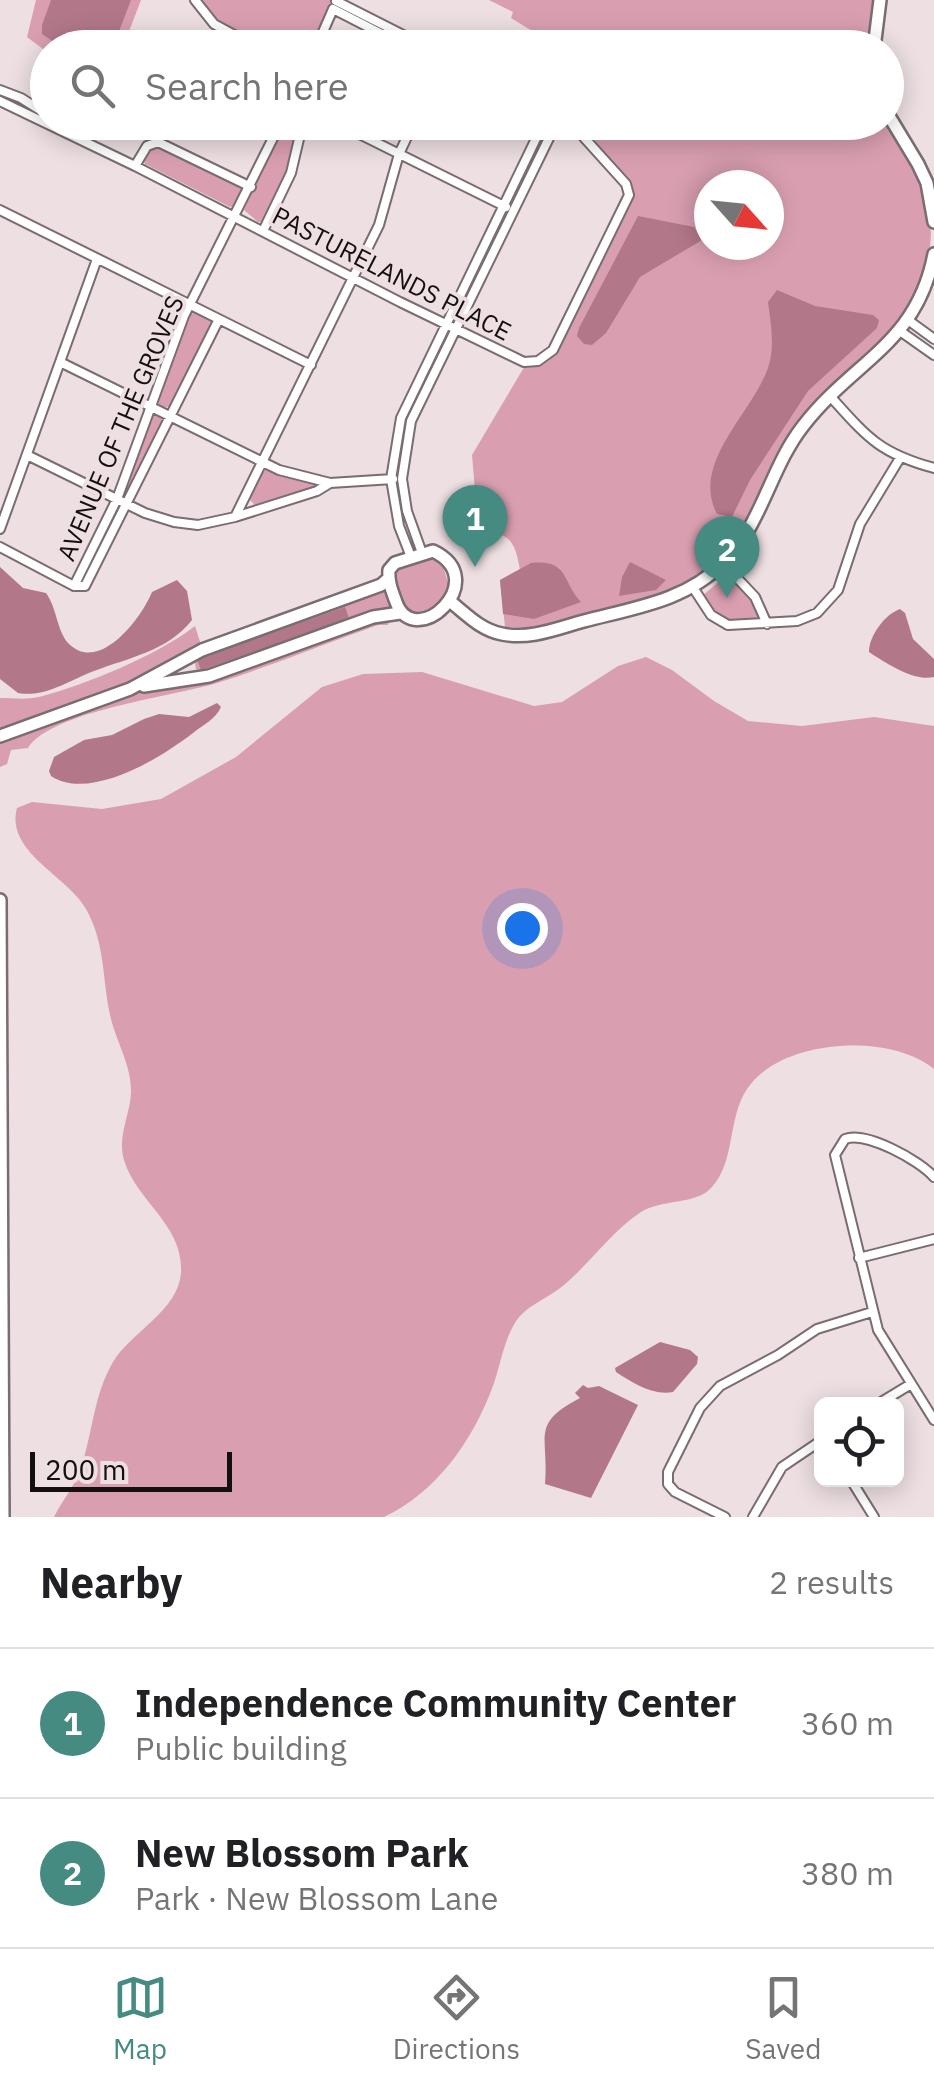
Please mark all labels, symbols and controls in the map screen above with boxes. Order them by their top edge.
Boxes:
search box [30,30,904,140]
icon: search [65,58,120,113]
text: Search here [145,61,349,110]
north arrow [694,170,784,260]
street label: PASTURELANDS PLACE [267,198,517,348]
street label: AVENUE OF THE GROVES [49,290,191,566]
pin: 1 [442,484,508,567]
pin: 2 [694,516,760,598]
your location [497,903,548,954]
map controls [814,1397,904,1487]
button: locate [814,1397,904,1487]
scale bar [30,1447,232,1492]
text: 200 m [45,1451,126,1488]
text: Nearby [40,1555,182,1610]
text: 2 results [769,1561,894,1603]
text: Independence Community Center [135,1678,736,1727]
text: 1 [63,1702,82,1744]
text: 360 m [801,1702,894,1744]
text: Public building [135,1727,347,1769]
text: New Blossom Park [135,1828,469,1877]
text: 2 [63,1852,82,1894]
text: 380 m [801,1852,894,1894]
text: Park · New Blossom Lane [135,1877,498,1919]
tab: Map [113,1970,168,2067]
tab: Directions [393,1970,520,2067]
tab: Saved [745,1970,821,2067]

